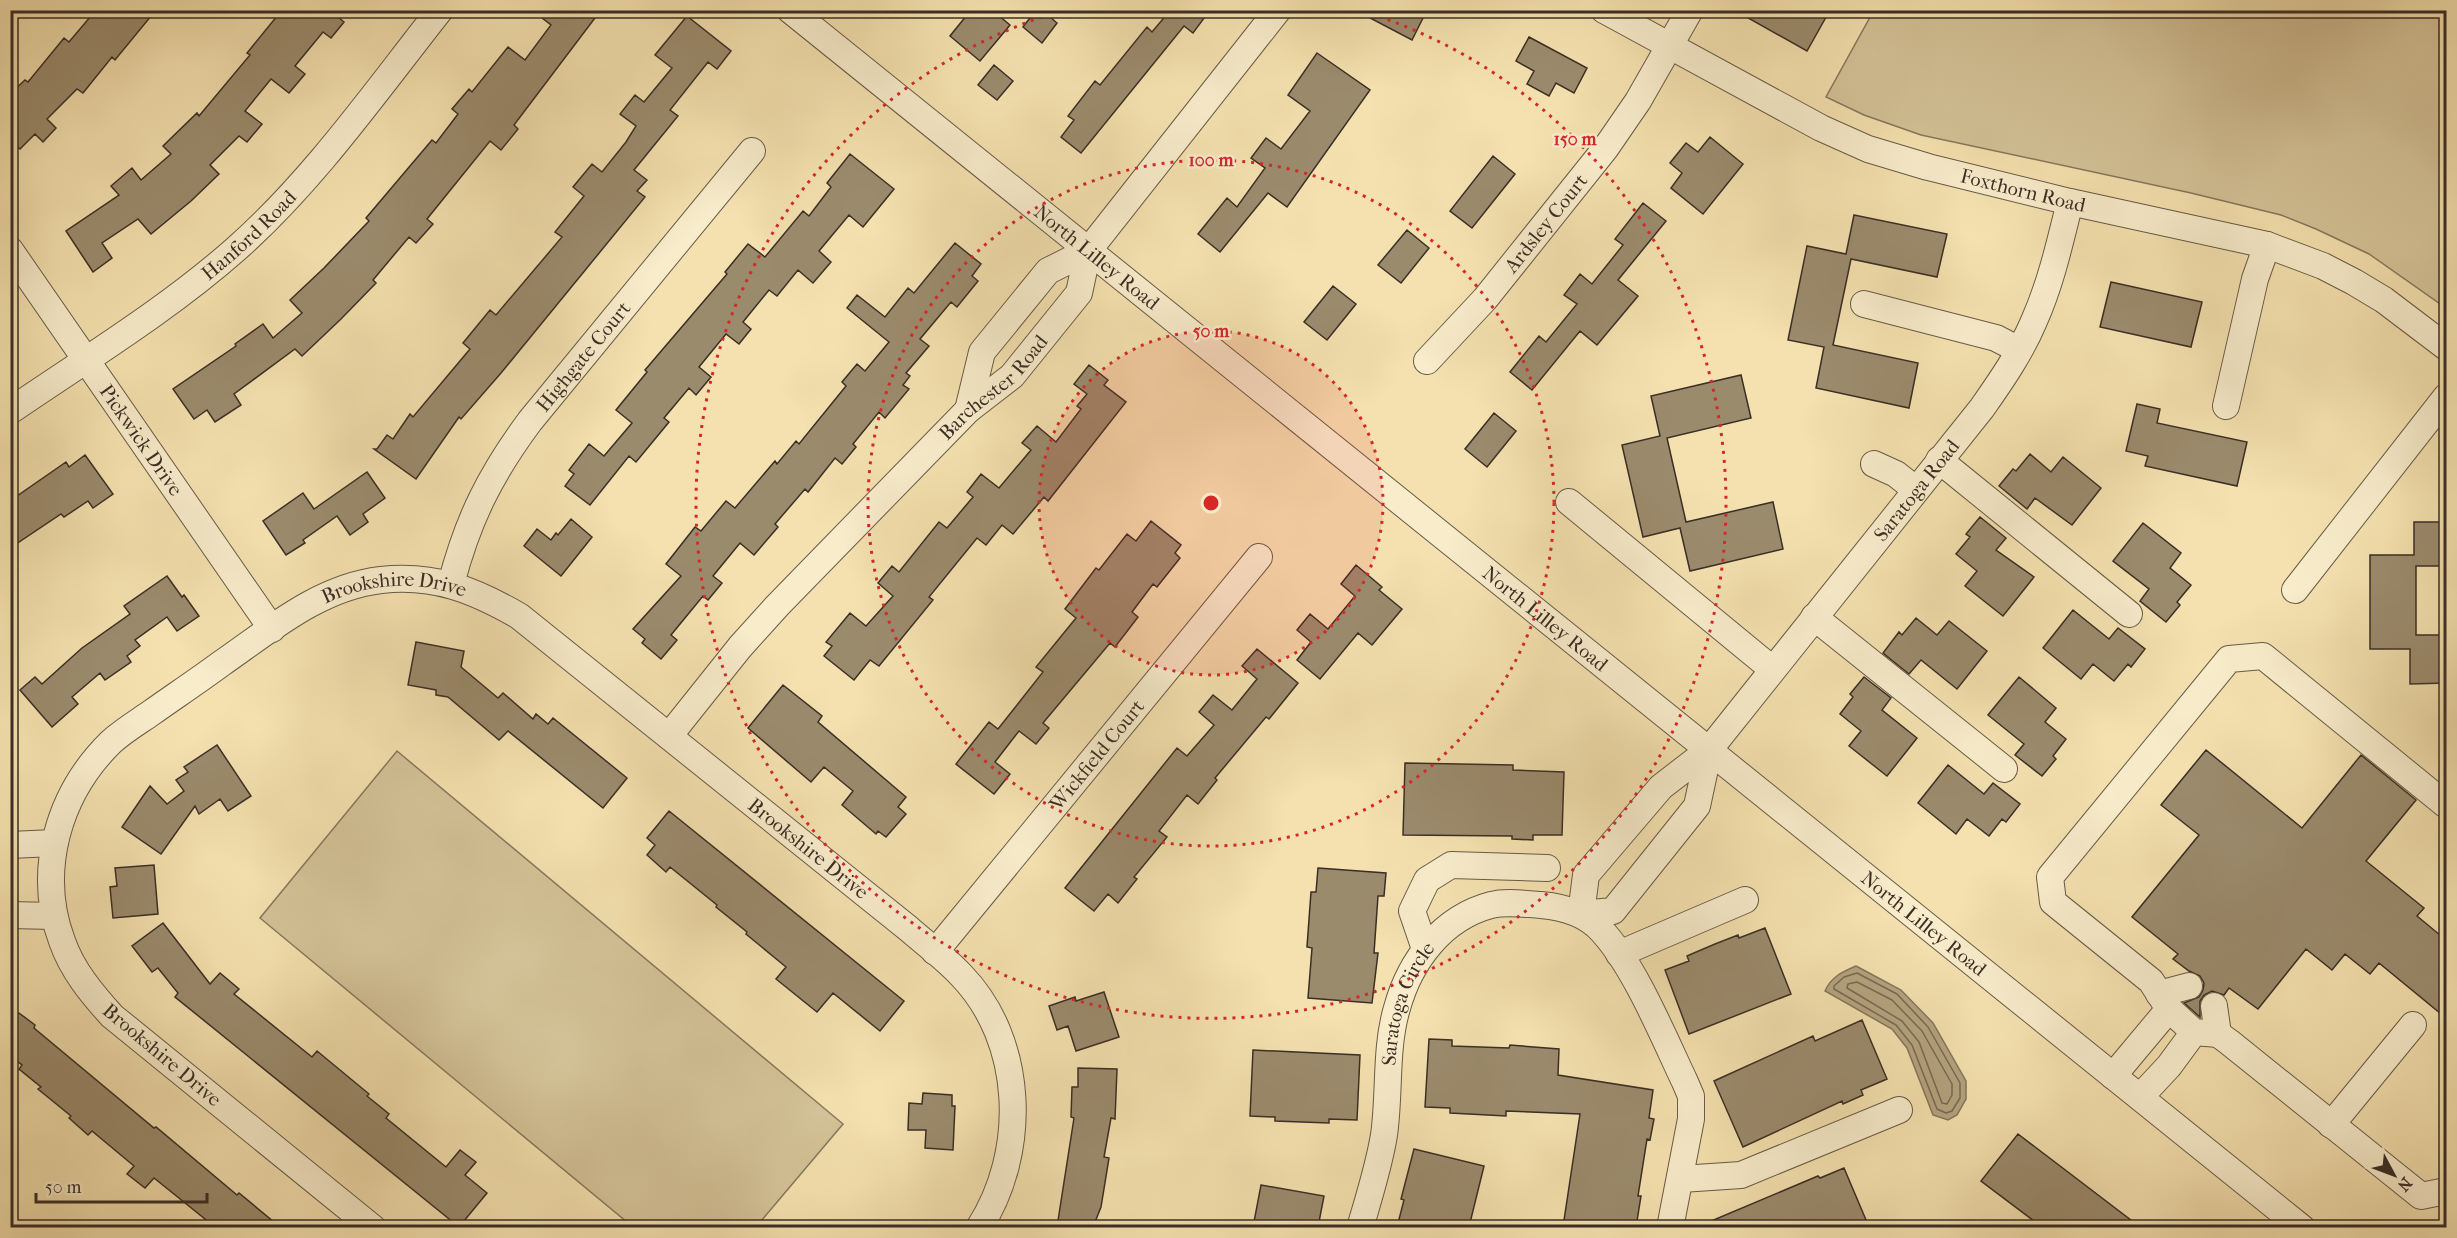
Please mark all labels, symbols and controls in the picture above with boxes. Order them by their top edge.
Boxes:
text: 150 m [1554,129,1597,150]
text: 100 m [1188,150,1235,171]
street label: Foxthorn Road [1958,164,2089,217]
street label: Ardsley Court [1499,169,1592,278]
street label: Hanford Road [197,185,301,285]
street label: North Lilley Road [1030,200,1165,315]
street label: Highgate Court [531,297,635,416]
text: 50 m [1193,321,1230,342]
street label: Barchester Road [934,329,1053,444]
street label: Pickwick Drive [95,380,188,500]
street label: Saratoga Road [1869,434,1965,546]
centre of rings [1201,493,1221,513]
street label: North Lilley Road [1478,561,1613,677]
street label: Brookshire Drive [318,567,470,608]
street label: Wickfield Court [1044,695,1149,816]
street label: Brookshire Drive [744,793,873,904]
street label: North Lilley Road [1857,866,1992,981]
street label: Saratoga Circle [1377,937,1439,1066]
street label: Brookshire Drive [98,999,226,1111]
north arrow [2364,1145,2424,1205]
scale bar [36,1166,207,1204]
text: N [2393,1174,2416,1196]
text: 50 m [45,1177,82,1198]

